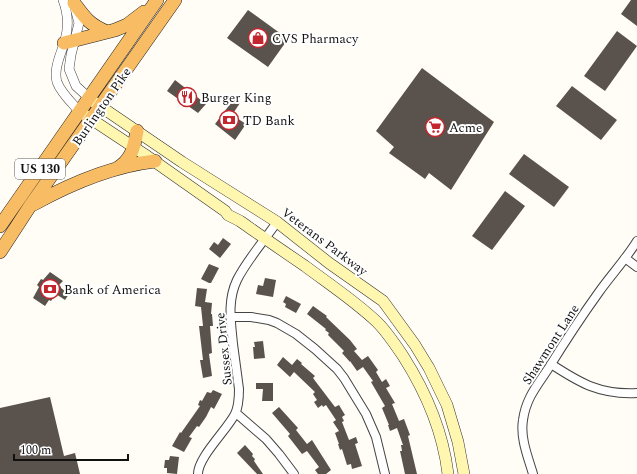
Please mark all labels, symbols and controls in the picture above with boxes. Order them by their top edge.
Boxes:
shop icon: CVS Pharmacy [247,27,269,49]
place label: CVS Pharmacy [272,29,359,49]
street label: Burlington Pike [67,63,136,150]
restaurant icon: Burger King [176,86,198,108]
place label: Burger King [201,88,272,108]
bank icon: TD Bank [218,109,240,131]
place label: TD Bank [243,111,295,131]
supermarket icon: Acme [424,116,446,138]
place label: Acme [449,118,482,138]
road number: US 130 [15,159,65,179]
street label: Veterans Parkway [277,203,372,281]
bank icon: Bank of America [39,278,61,300]
place label: Bank of America [64,280,161,300]
street label: Shawmont Lane [517,300,584,389]
street label: Sussex Drive [210,312,238,386]
scale bar [14,436,128,462]
text: 100 m [20,441,51,460]

